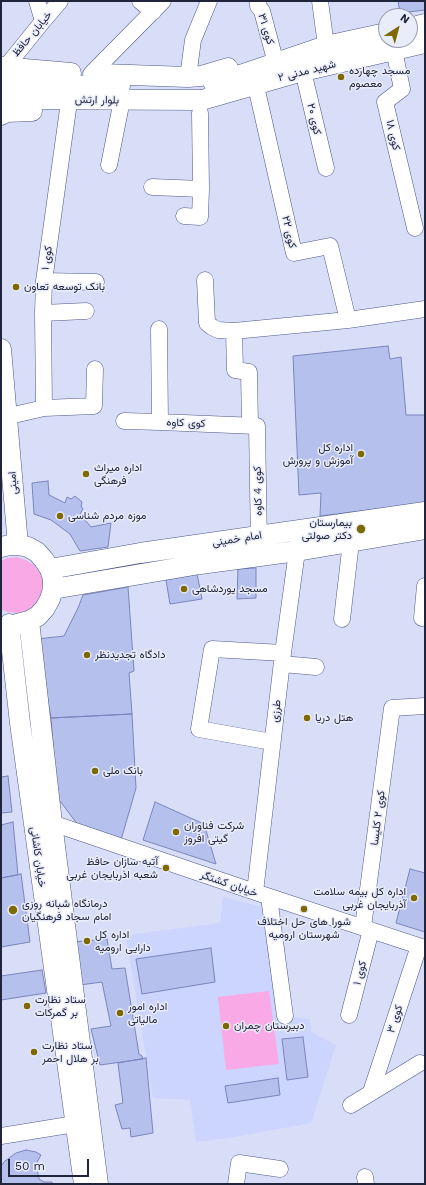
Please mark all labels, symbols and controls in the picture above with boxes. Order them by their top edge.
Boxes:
north arrow [378,8,418,48]
street label: خیابان حافظ [9,9,55,59]
text: N [398,11,412,26]
street label: کوی ۳۱ [255,12,277,46]
street label: شهید مدنی ۲ [277,57,337,85]
place label: مسجد چهارده معصوم [349,64,410,90]
marker: مسجد چهارده معصوم [336,72,346,82]
street label: بلوار ارتش [75,93,119,107]
street label: کوی ۲۰ [304,102,324,136]
street label: کوی ۱۸ [383,118,403,152]
street label: کوی ۲۲ [279,215,299,249]
street label: کوی ۱ [39,245,55,271]
place label: بانک توسعه تعاون [24,280,105,294]
marker: بانک توسعه تعاون [11,282,21,292]
street label: کوی کاوه [166,416,206,430]
place label: اداره کل آموزش و پرورش [283,441,353,467]
marker: اداره کل آموزش و پرورش [356,449,366,459]
place label: اداره میراث فرهنگی [94,461,142,487]
street label: کوی 4 کاوه [251,466,265,516]
marker: اداره میراث فرهنگی [81,469,91,479]
street label: امینی [5,471,21,495]
place label: موزه مردم شناسی [68,509,146,523]
marker: موزه مردم شناسی [55,511,65,521]
place label: بیمارستان دکتر صولتی [302,516,352,542]
marker: بیمارستان دکتر صولتی [355,523,367,535]
street label: امام خمینی [211,529,263,549]
place label: مسجد یوردشاهی [192,582,268,596]
marker: مسجد یوردشاهی [179,584,189,594]
place label: دادگاه تجدیدنظر [95,648,165,662]
marker: دادگاه تجدیدنظر [82,650,92,660]
street label: طرزی [268,699,284,723]
place label: هتل دریا [315,711,353,725]
marker: هتل دریا [302,713,312,723]
place label: بانک ملی [103,764,143,778]
marker: بانک ملی [90,766,100,776]
street label: کوی ۲ کلیسا [368,790,388,846]
place label: شرکت فناوران گیتی افروز [184,819,244,845]
street label: خیابان کاشانی [27,826,49,888]
marker: شرکت فناوران گیتی افروز [171,827,181,837]
place label: آتیه سازان حافظ شعبه اذربایجان غربی [66,855,158,881]
marker: آتیه سازان حافظ شعبه اذربایجان غربی [161,863,171,873]
street label: خیابان کشتگر [199,868,259,900]
place label: اداره کل بیمه سلامت آذربایجان غربی [313,885,406,911]
marker: اداره کل بیمه سلامت آذربایجان غربی [409,893,419,903]
place label: درمانگاه شبانه روزی امام سجاد فرهنگیان [22,897,111,923]
marker: درمانگاه شبانه روزی امام سجاد فرهنگیان [7,904,19,916]
marker: شورا های حل اختلاف شهرستان ارومیه [299,904,309,914]
place label: شورا های حل اختلاف شهرستان ارومیه [257,915,351,941]
place label: اداره کل دارایی ارومیه [95,928,151,954]
marker: اداره کل دارایی ارومیه [82,936,92,946]
street label: کوی ۱ [350,959,370,987]
place label: ستاد نظارت بر گمرکات [35,993,86,1019]
place label: اداره امور مالیاتی [128,1000,167,1026]
marker: ستاد نظارت بر گمرکات [22,1001,32,1011]
street label: کوی ۳ [384,1003,406,1035]
marker: اداره امور مالیاتی [115,1008,125,1018]
place label: دبیرستان چمران [234,1019,304,1033]
marker: دبیرستان چمران [221,1021,231,1031]
place label: ستاد نظارت بر هلال احمر [42,1039,99,1065]
marker: ستاد نظارت بر هلال احمر [29,1047,39,1057]
scale bar [10,1151,91,1177]
text: 50 m [15,1159,45,1173]

